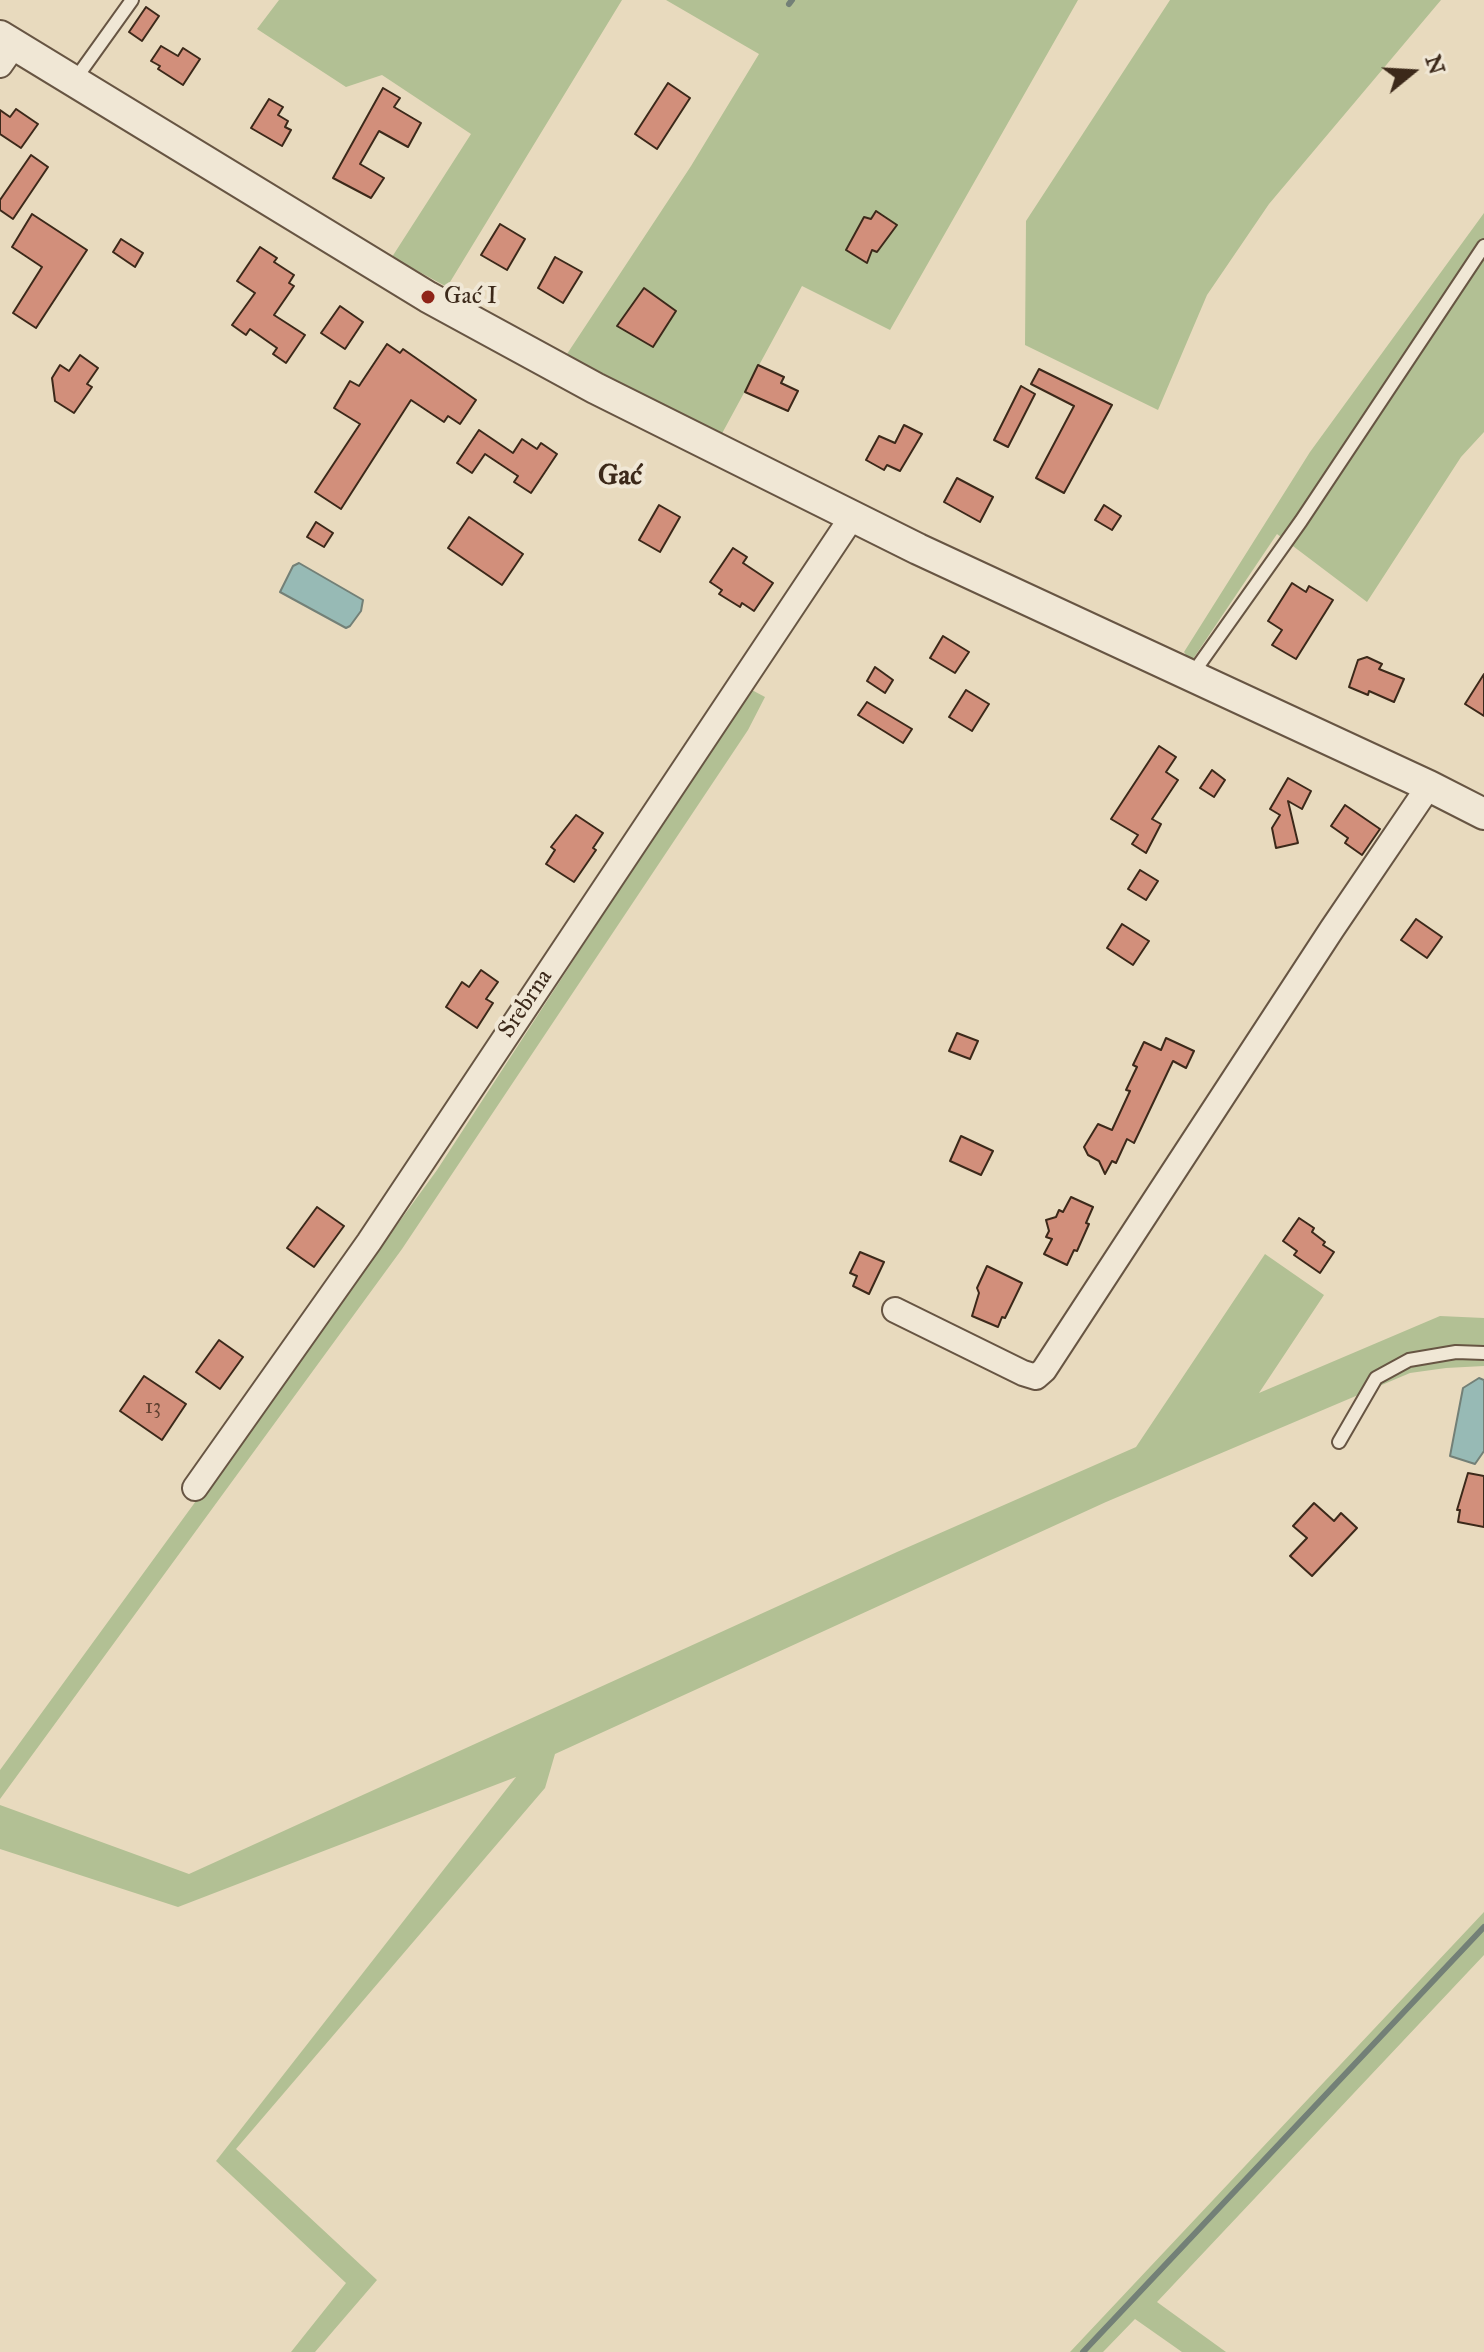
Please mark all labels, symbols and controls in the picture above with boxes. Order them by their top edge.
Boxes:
north arrow [1372,32,1452,112]
text: N [1420,51,1451,77]
place label: Gać I [444,283,497,311]
marker: Gać I [419,288,437,306]
district label: Gać [598,460,642,494]
street label: Srebrna [493,964,559,1044]
house number: 13 [145,1396,161,1420]

